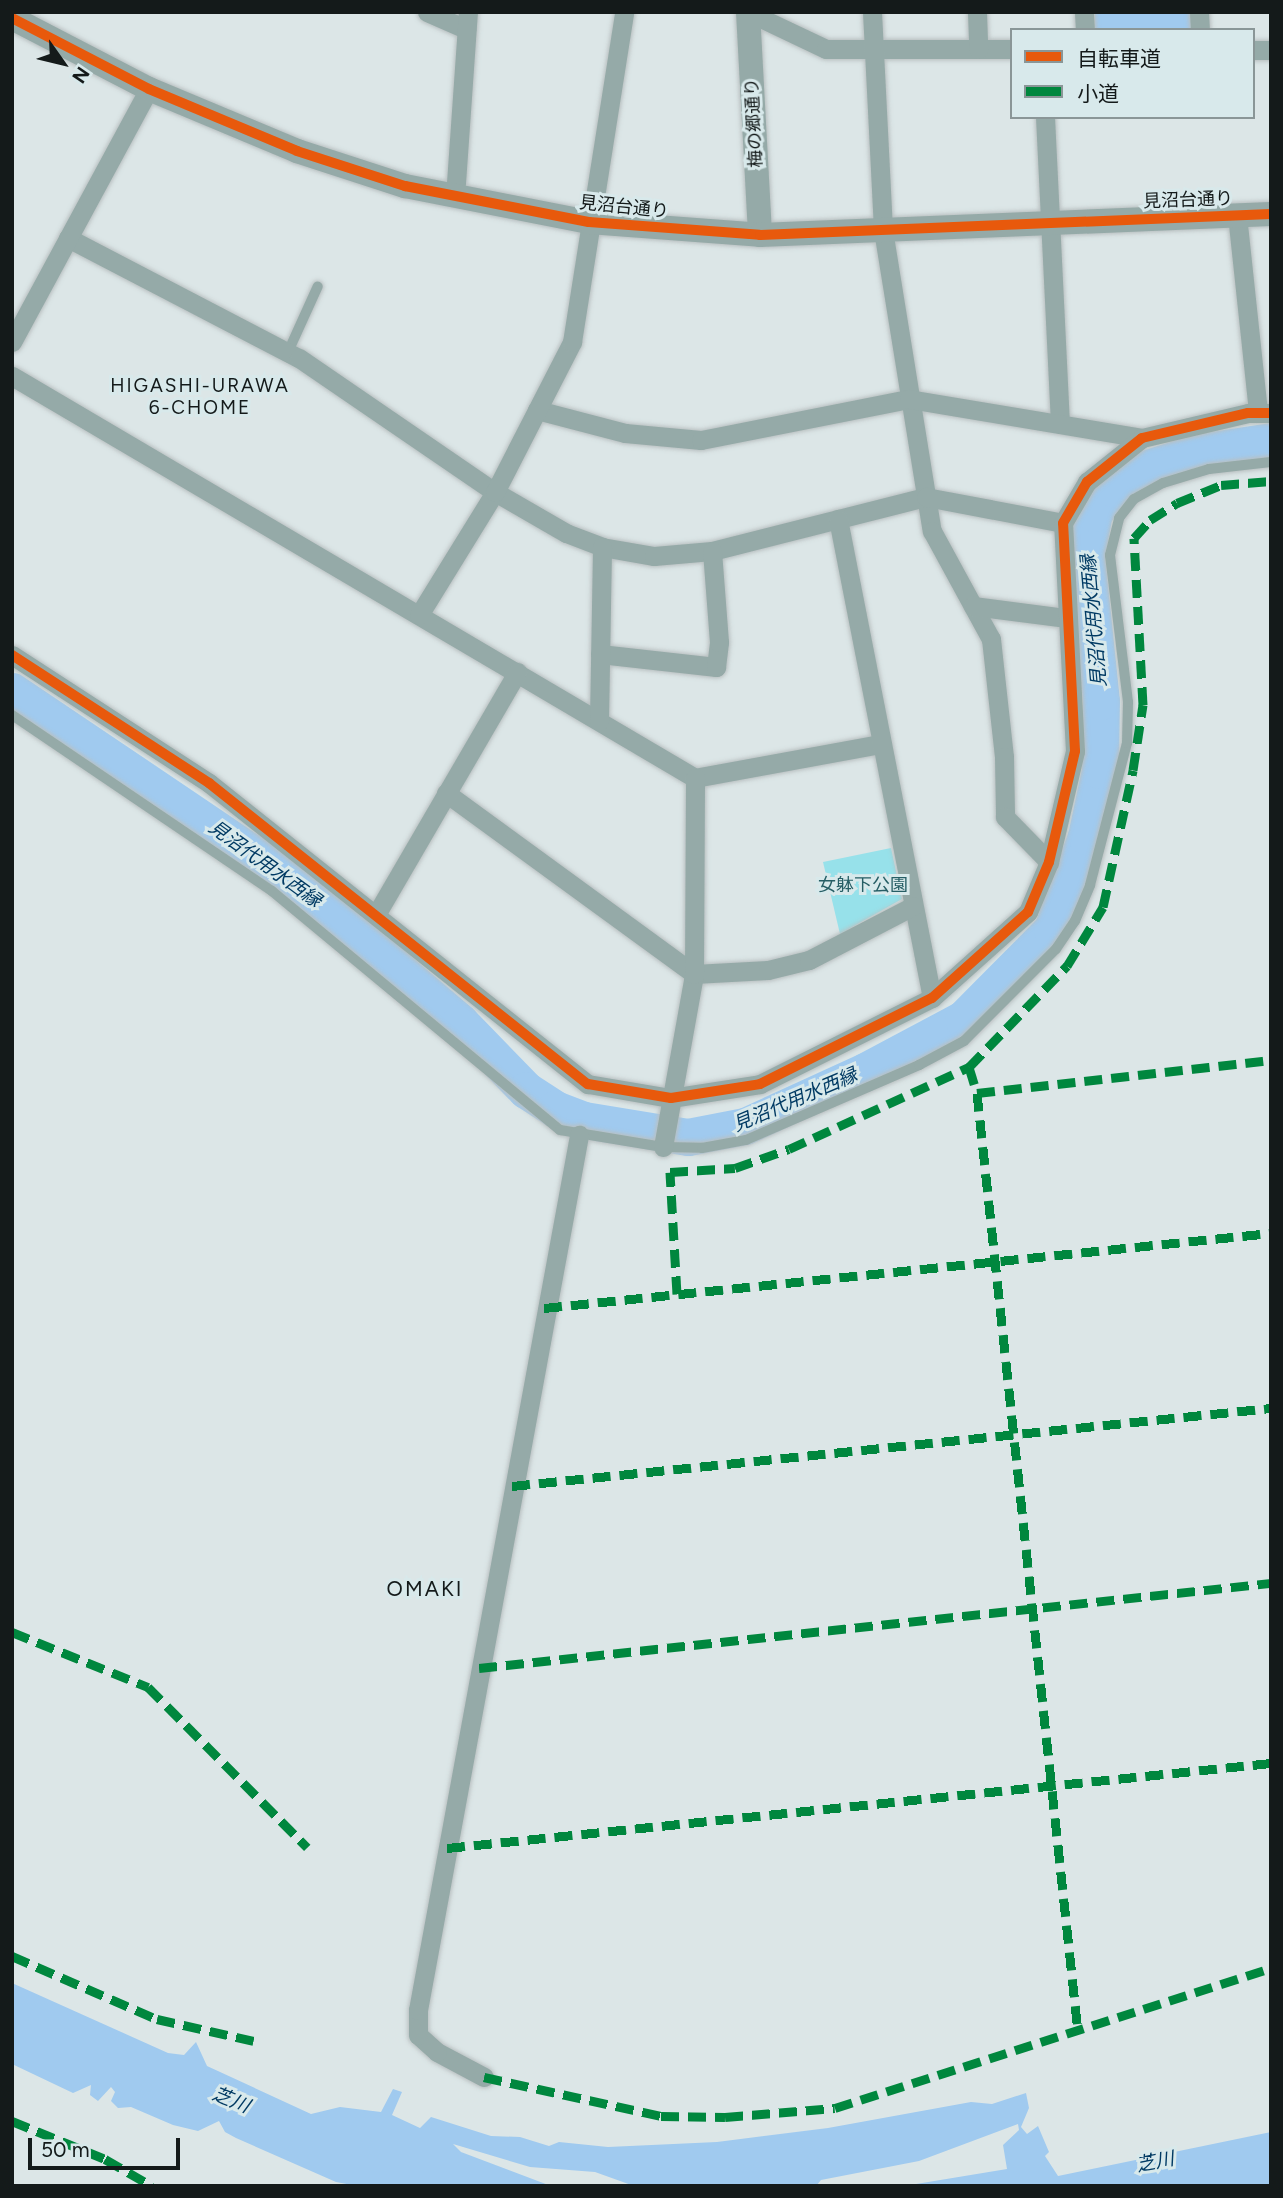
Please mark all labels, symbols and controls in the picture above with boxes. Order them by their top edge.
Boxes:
north arrow [28,28,98,98]
legend [1010,28,1255,119]
text: 自転車道 [1077,46,1161,71]
text: N [67,63,94,88]
street label: 梅の郷通り [741,77,767,169]
text: 小道 [1077,81,1119,106]
street label: 見沼台通り [1143,188,1233,212]
street label: 見沼台通り [578,192,670,222]
district label: HIGASHI-URAWA 6-CHOME [112,375,288,419]
water label: 見沼代用水西縁 [1077,554,1111,688]
water label: 見沼代用水西縁 [204,816,326,912]
park label: 女躰下公園 [818,874,908,896]
water label: 見沼代用水西縁 [729,1064,861,1136]
district label: OMAKI [387,1576,463,1602]
water label: 芝川 [209,2082,253,2118]
scale bar [32,2124,184,2168]
text: 50 m [41,2137,90,2162]
water label: 芝川 [1134,2147,1176,2177]

